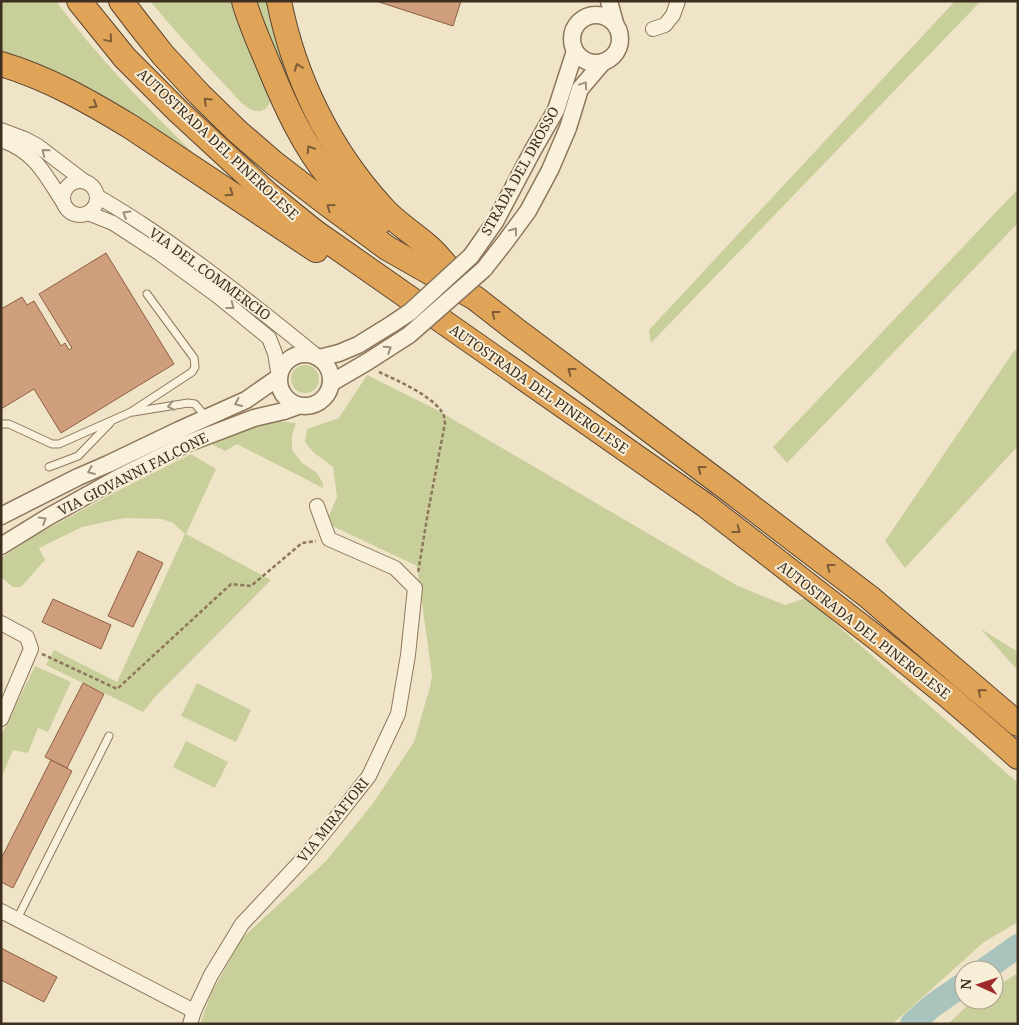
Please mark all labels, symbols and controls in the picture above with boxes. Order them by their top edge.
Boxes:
one-way arrow [104,33,112,42]
one-way arrow [294,63,304,72]
street label: AUTOSTRADA DEL PINEROLESE [134,64,303,224]
one-way arrow [578,81,587,91]
one-way arrow [88,98,97,108]
one-way arrow [204,98,213,107]
street label: STRADA DEL DROSSO [476,103,563,239]
one-way arrow [307,145,316,155]
one-way arrow [41,149,51,158]
one-way arrow [225,186,234,196]
one-way arrow [326,204,336,213]
one-way arrow [122,211,131,221]
street label: VIA DEL COMMERCIO [146,223,275,324]
one-way arrow [508,227,517,236]
one-way arrow [225,301,234,309]
one-way arrow [492,312,501,320]
street label: AUTOSTRADA DEL PINEROLESE [446,319,633,458]
one-way arrow [383,345,392,355]
one-way arrow [568,369,577,377]
one-way arrow [234,397,243,408]
one-way arrow [167,400,176,411]
street label: VIA GIOVANNI FALCONE [55,427,211,520]
one-way arrow [87,466,95,476]
one-way arrow [697,466,707,475]
one-way arrow [37,517,46,527]
one-way arrow [731,524,740,532]
street label: AUTOSTRADA DEL PINEROLESE [774,556,955,703]
one-way arrow [827,565,836,573]
one-way arrow [977,689,986,698]
street label: VIA MIRAFIORI [293,773,373,866]
north arrow [954,960,1004,1010]
text: N [956,978,975,990]

